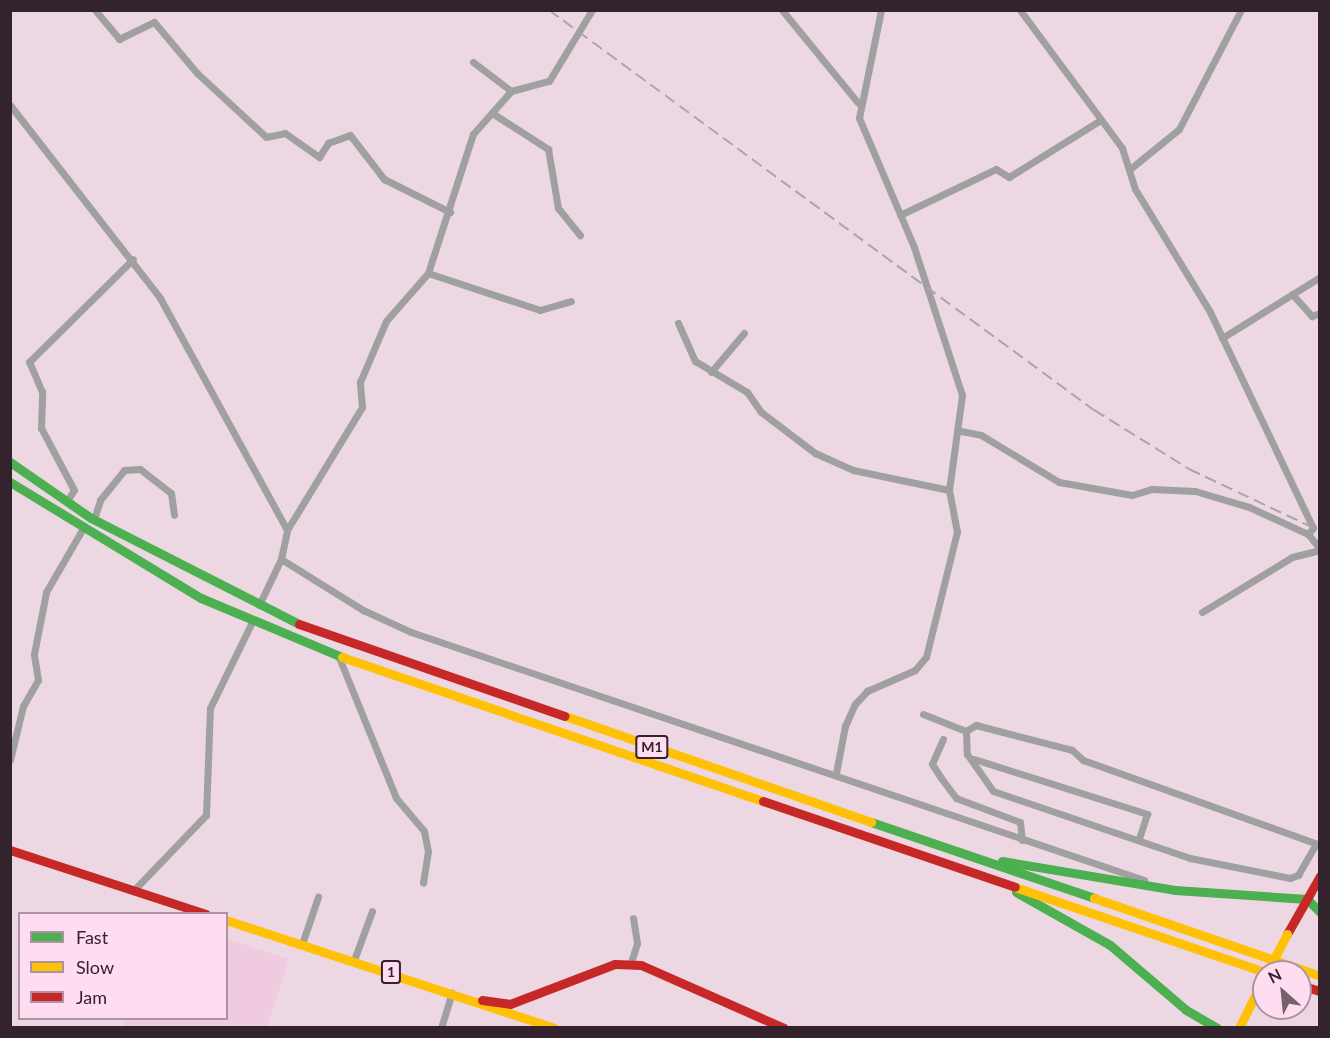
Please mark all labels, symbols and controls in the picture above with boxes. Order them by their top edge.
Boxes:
road number: M1 [634,736,670,758]
legend [18,912,228,1020]
text: Fast [76,926,108,948]
text: Slow [76,956,114,978]
north arrow [1252,960,1312,1020]
road number: 1 [380,961,402,983]
text: N [1265,964,1284,987]
text: Jam [76,986,107,1008]

